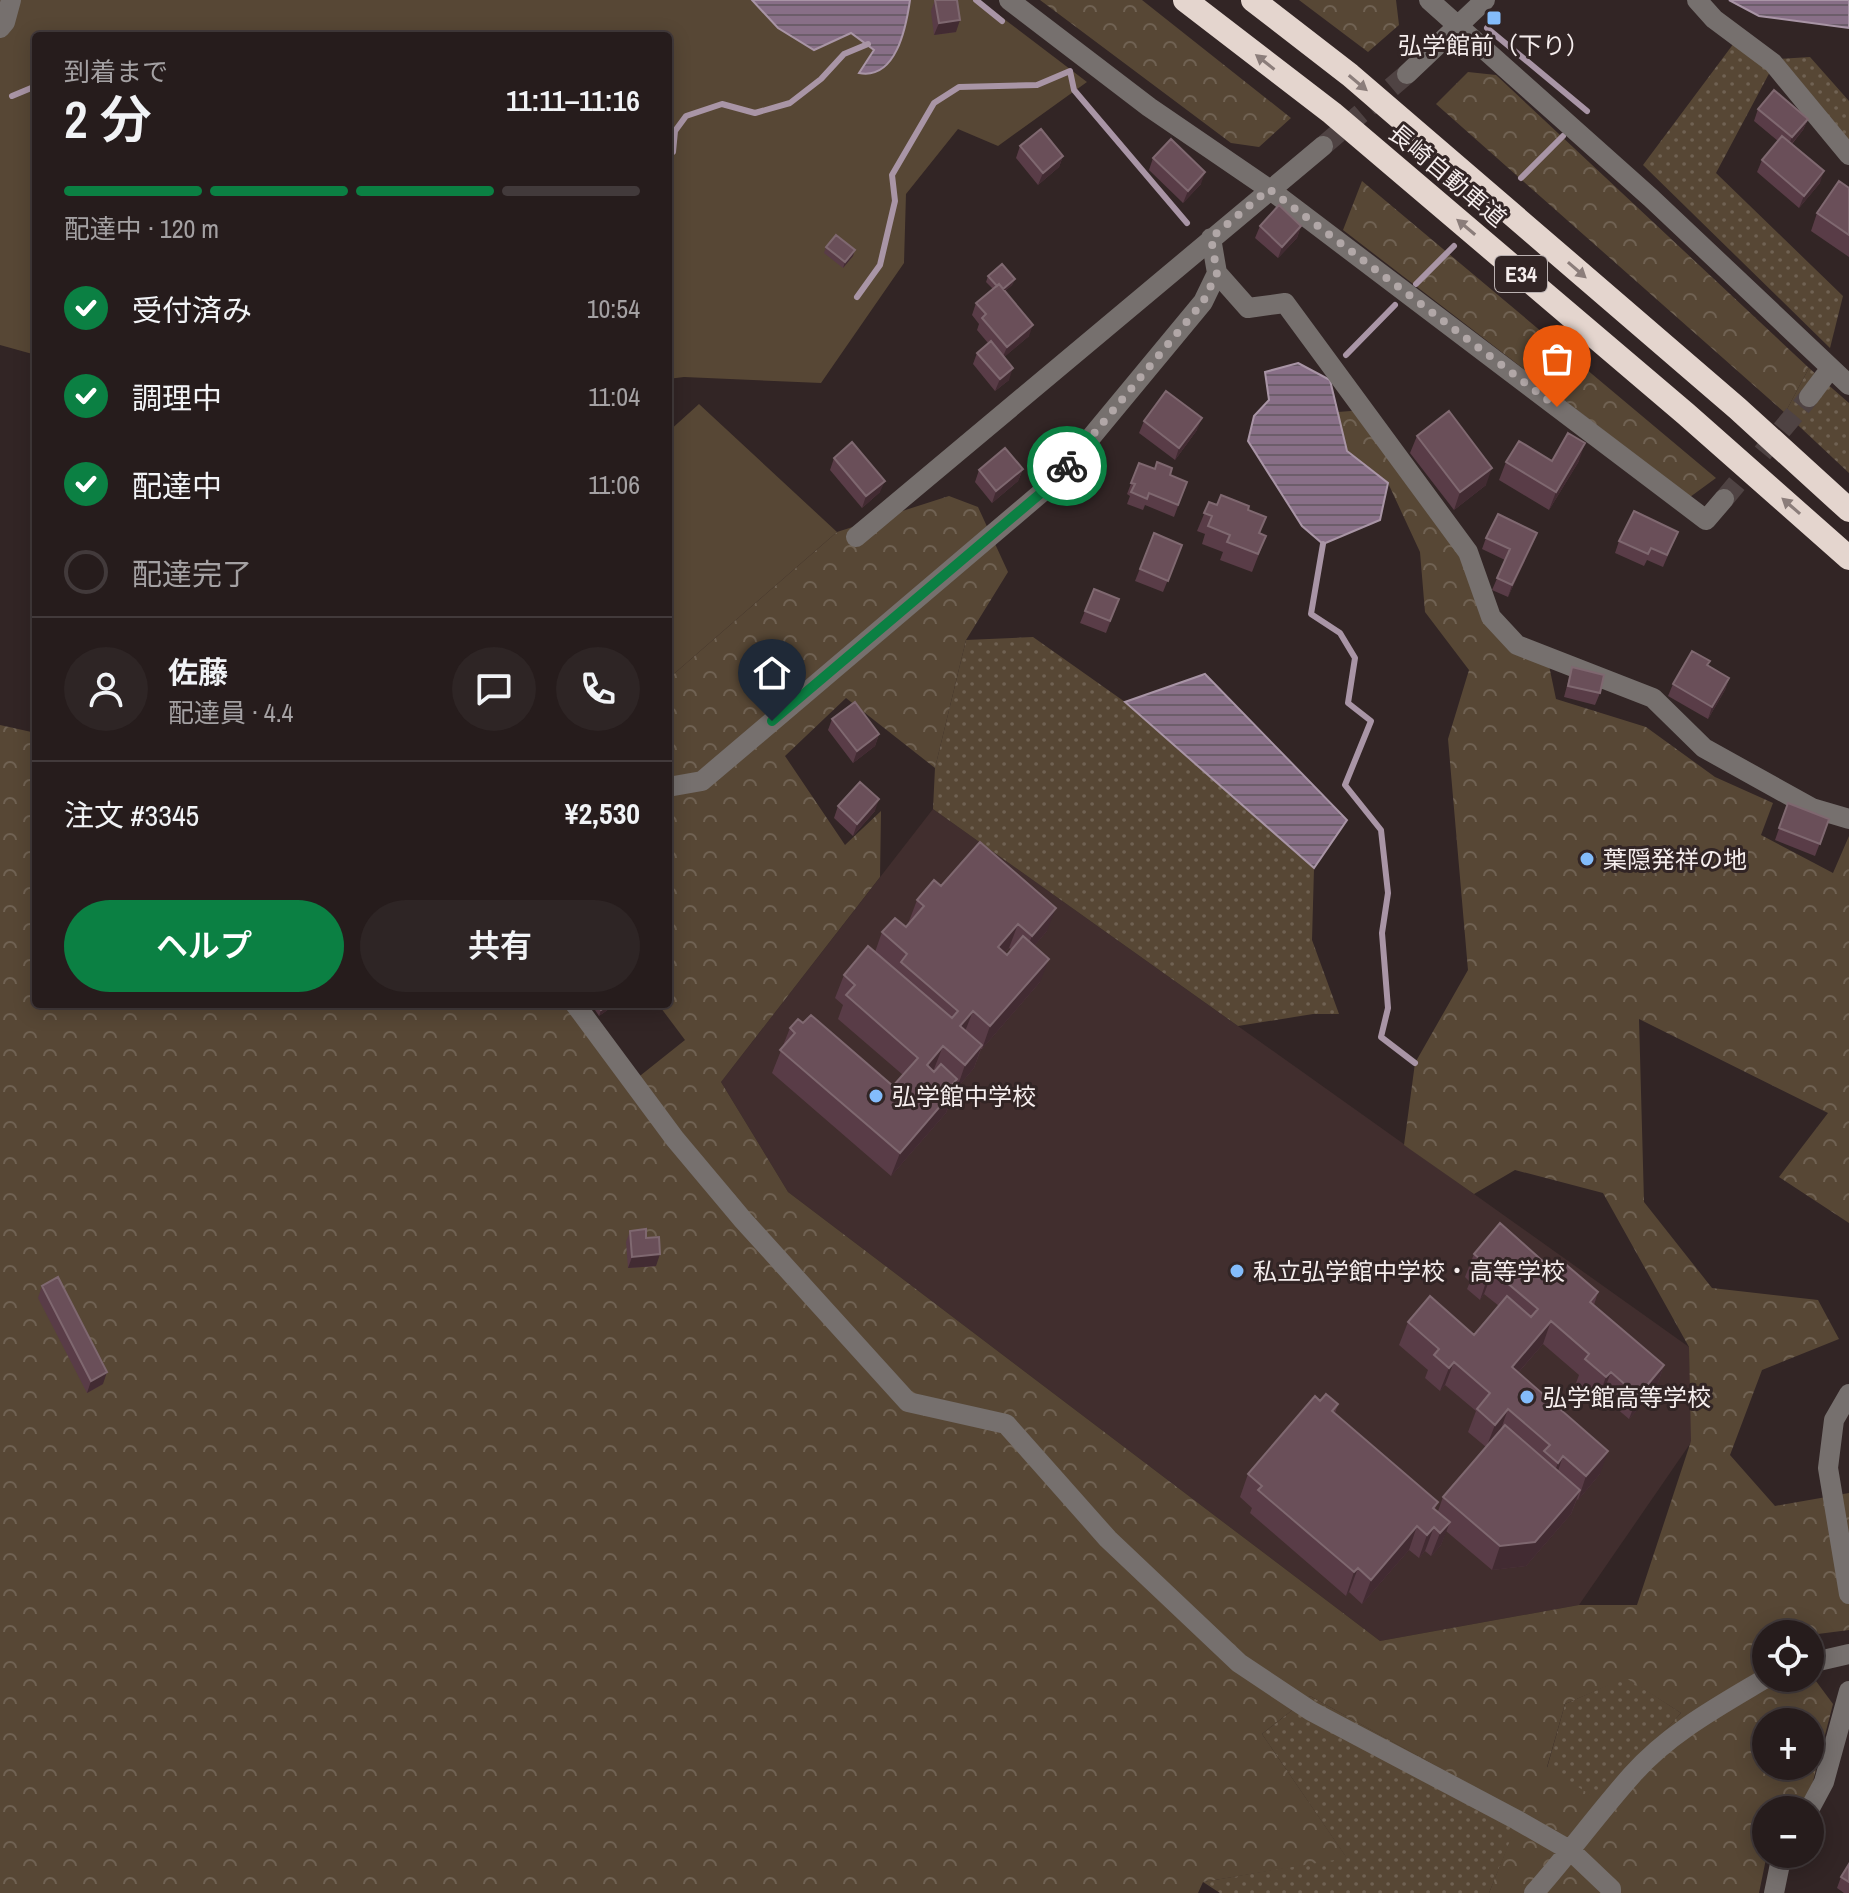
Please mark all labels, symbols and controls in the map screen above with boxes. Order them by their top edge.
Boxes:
marker: 弘学館前（下り） [1485,9,1503,27]
place label: 弘学館前（下り） [1398,29,1590,61]
text: 到着まで [64,54,168,89]
one-way arrow [1255,54,1275,70]
one-way arrow [1348,74,1368,91]
text: 11:11–11:16 [506,80,640,120]
text: 2 分 [64,84,152,154]
street label: 長崎自動車道 [1383,116,1513,234]
text: 配達中 · 120 m [64,211,219,246]
one-way arrow [1456,219,1476,236]
road number: E34 [1495,256,1547,292]
one-way arrow [1566,261,1586,278]
icon: check [64,286,108,330]
text: 受付済み [132,290,252,330]
text: 10:54 [587,291,640,326]
pin [1523,325,1591,407]
icon: bag [1535,337,1579,381]
icon: check [64,374,108,418]
text: 調理中 [132,378,222,418]
text: 11:04 [588,379,640,414]
courier [1027,426,1107,506]
icon: bike [1045,444,1089,488]
icon: check [64,462,108,506]
text: 配達中 [132,466,222,506]
text: 11:06 [588,467,640,502]
one-way arrow [1781,498,1801,515]
text: 配達完了 [132,554,252,594]
pin [738,639,806,721]
button: person [64,647,148,731]
button: chat [452,647,536,731]
button: phone [556,647,640,731]
icon: home [750,651,794,695]
text: 佐藤 [168,652,228,692]
text: 配達員 · 4.4 [168,695,293,730]
text: ¥2,530 [565,793,640,833]
text: 注文 #3345 [64,795,199,835]
place label: 葉隠発祥の地 [1603,843,1747,875]
marker: 葉隠発祥の地 [1578,850,1596,868]
button: ヘルプ [64,900,344,992]
button: 共有 [360,900,640,992]
place label: 弘学館中学校 [892,1080,1036,1112]
marker: 弘学館中学校 [867,1087,885,1105]
place label: 私立弘学館中学校・高等学校 [1253,1255,1565,1287]
marker: 私立弘学館中学校・高等学校 [1228,1262,1246,1280]
place label: 弘学館高等学校 [1543,1381,1711,1413]
marker: 弘学館高等学校 [1518,1388,1536,1406]
map controls [1752,1620,1824,1868]
button: locate [1752,1620,1824,1692]
button: + [1752,1708,1824,1780]
button: − [1752,1796,1824,1868]

